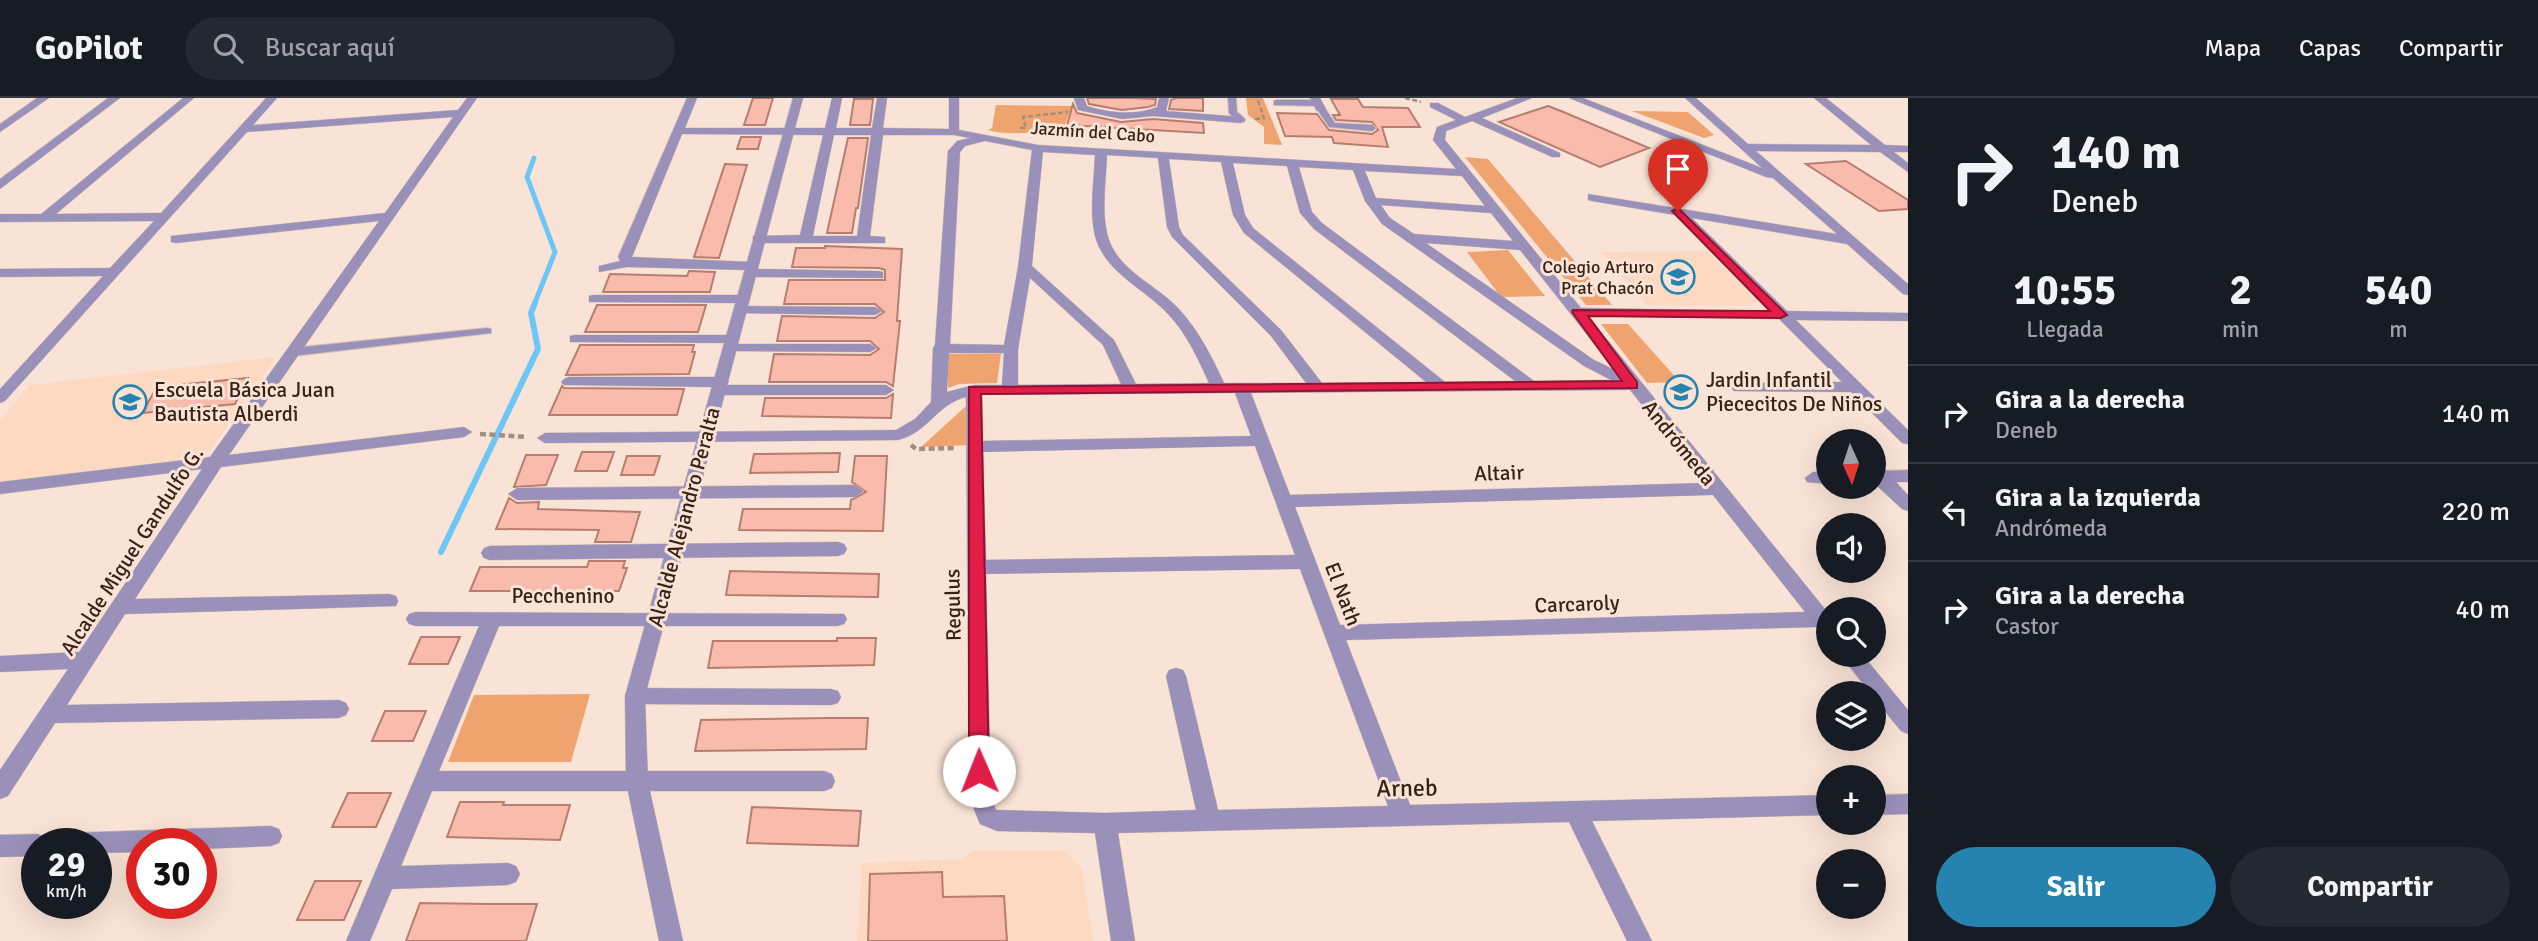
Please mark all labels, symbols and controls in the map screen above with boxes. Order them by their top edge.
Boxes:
search box [185,17,675,80]
text: GoPilot [35,28,143,69]
icon: search [209,29,247,67]
text: Buscar aquí [265,32,395,64]
text: Mapa [2205,33,2261,63]
text: Capas [2299,33,2361,63]
text: Compartir [2399,33,2503,63]
street label: Jazmín del Cabo [1030,117,1156,147]
text: 140 m [2051,122,2181,182]
icon: right [1936,126,2027,217]
pin [1648,139,1708,211]
icon: arrive [1659,150,1697,188]
text: Deneb [2051,182,2138,221]
place label: Colegio Arturo Prat Chacón [1542,256,1654,299]
school or university icon: Colegio Arturo Prat Chacón [1659,258,1697,296]
text: 10:55 [2013,265,2117,316]
text: 2 [2229,265,2252,316]
text: 540 [2364,265,2433,316]
text: Llegada [2026,315,2104,344]
text: min [2222,315,2259,344]
text: m [2389,315,2408,344]
place label: Jardin Infantil Piececitos De Niños [1706,367,1882,417]
school or university icon: Jardin Infantil Piececitos De Niños [1662,373,1700,411]
place label: Escuela Básica Juan Bautista Alberdi [154,377,335,427]
school or university icon: Escuela Básica Juan Bautista Alberdi [111,383,149,421]
text: Gira a la derecha [1995,384,2185,416]
street label: Andrómeda [1637,395,1721,491]
icon: right [1936,395,1974,433]
text: 140 m [2441,398,2510,430]
street label: Alcalde Alejandro Peralta [642,404,726,630]
text: Deneb [1995,416,2058,445]
north arrow [1816,429,1886,499]
map controls [1816,429,1886,919]
street label: Alcalde Miguel Gandulfo G. [55,442,209,660]
street label: Altair [1474,459,1525,487]
text: Gira a la izquierda [1995,482,2201,514]
icon: left [1936,493,1974,531]
text: 220 m [2441,496,2510,528]
button: sound [1816,513,1886,583]
text: Andrómeda [1995,514,2107,543]
street label: El Nath [1319,558,1367,630]
street label: Regulus [939,569,967,641]
text: Gira a la derecha [1995,580,2185,612]
street label: Pecchenino [512,583,615,609]
street label: Carcaroly [1534,590,1620,618]
icon: right [1936,591,1974,629]
text: 40 m [2455,594,2510,626]
button: search [1816,597,1886,667]
text: Castor [1995,612,2059,641]
button: layers [1816,681,1886,751]
position arrow [942,734,1016,808]
button: + [1816,765,1886,835]
street label: Arneb [1376,772,1438,804]
speed limit sign: 30 [126,828,217,919]
text: 29 [48,843,85,886]
button: Salir [1936,847,2216,927]
button: Compartir [2230,847,2510,927]
button: − [1816,849,1886,919]
text: km/h [46,880,87,902]

